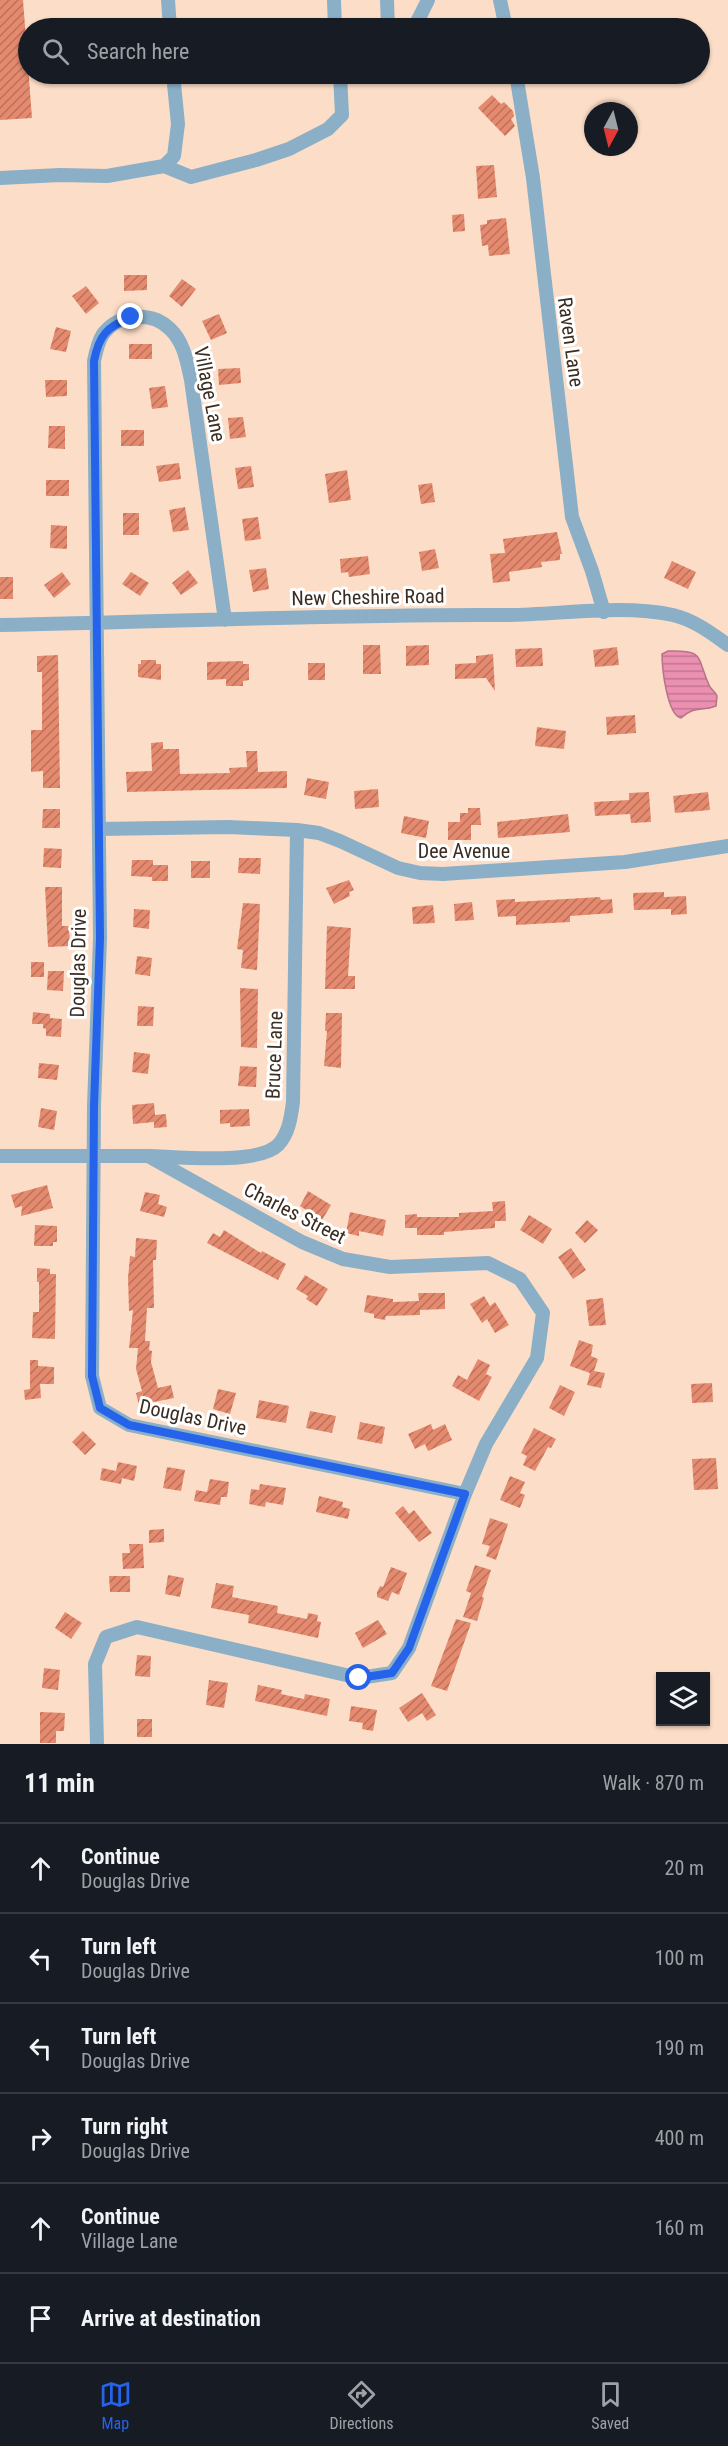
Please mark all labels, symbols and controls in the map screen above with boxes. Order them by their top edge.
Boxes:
search box [18,18,710,84]
icon: search [39,35,72,68]
text: Search here [87,39,189,64]
north arrow [584,102,638,156]
street label: Raven Lane [553,296,589,388]
route end [117,303,143,329]
street label: Village Lane [189,344,231,444]
street label: New Cheshire Road [291,584,445,610]
street label: Dee Avenue [418,839,510,863]
street label: Douglas Drive [65,908,91,1018]
street label: Bruce Lane [260,1011,288,1099]
street label: Charles Street [240,1177,350,1249]
street label: Douglas Drive [137,1394,249,1440]
route start [345,1664,371,1690]
map controls [656,1672,710,1726]
button: layers [656,1672,710,1726]
text: 11 min [24,1768,95,1798]
text: Walk · 870 m [603,1771,704,1795]
text: Continue [81,1844,160,1869]
icon: ahead [24,1852,57,1885]
text: 20 m [665,1856,704,1880]
text: Douglas Drive [81,1869,190,1893]
text: Turn left [81,1934,156,1959]
icon: left [24,1942,57,1975]
text: 100 m [655,1946,704,1970]
text: Douglas Drive [81,1959,190,1983]
text: Turn left [81,2024,156,2049]
icon: left [24,2032,57,2065]
text: 190 m [655,2036,704,2060]
text: Douglas Drive [81,2049,190,2073]
text: Turn right [81,2114,168,2139]
icon: right [24,2122,57,2155]
text: 400 m [655,2126,704,2150]
text: Douglas Drive [81,2139,190,2163]
text: Continue [81,2204,160,2229]
icon: ahead [24,2212,57,2245]
text: 160 m [655,2216,704,2240]
text: Village Lane [81,2229,178,2253]
icon: arrive [24,2302,57,2335]
text: Arrive at destination [81,2306,261,2331]
tab: Map [99,2378,132,2433]
tab: Directions [330,2378,393,2433]
tab: Saved [591,2378,629,2433]

